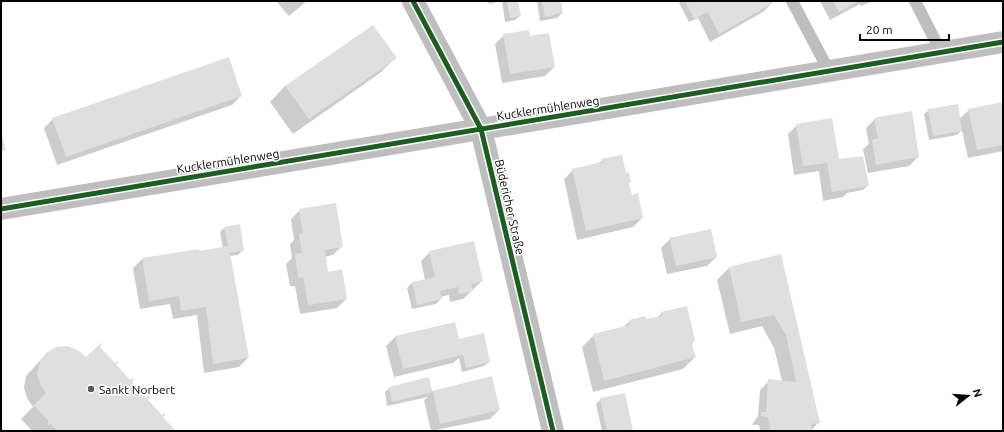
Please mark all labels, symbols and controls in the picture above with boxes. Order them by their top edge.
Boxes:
scale bar [860,16,949,42]
text: 20 m [866,23,893,36]
street label: Kucklermühlenweg [496,93,600,123]
street label: Kucklermühlenweg [176,146,280,176]
street label: Büdericher Straße [493,158,527,256]
north arrow [948,376,988,416]
place label: Sankt Norbert [99,383,175,396]
marker: Sankt Norbert [86,384,96,394]
text: N [971,387,985,399]

